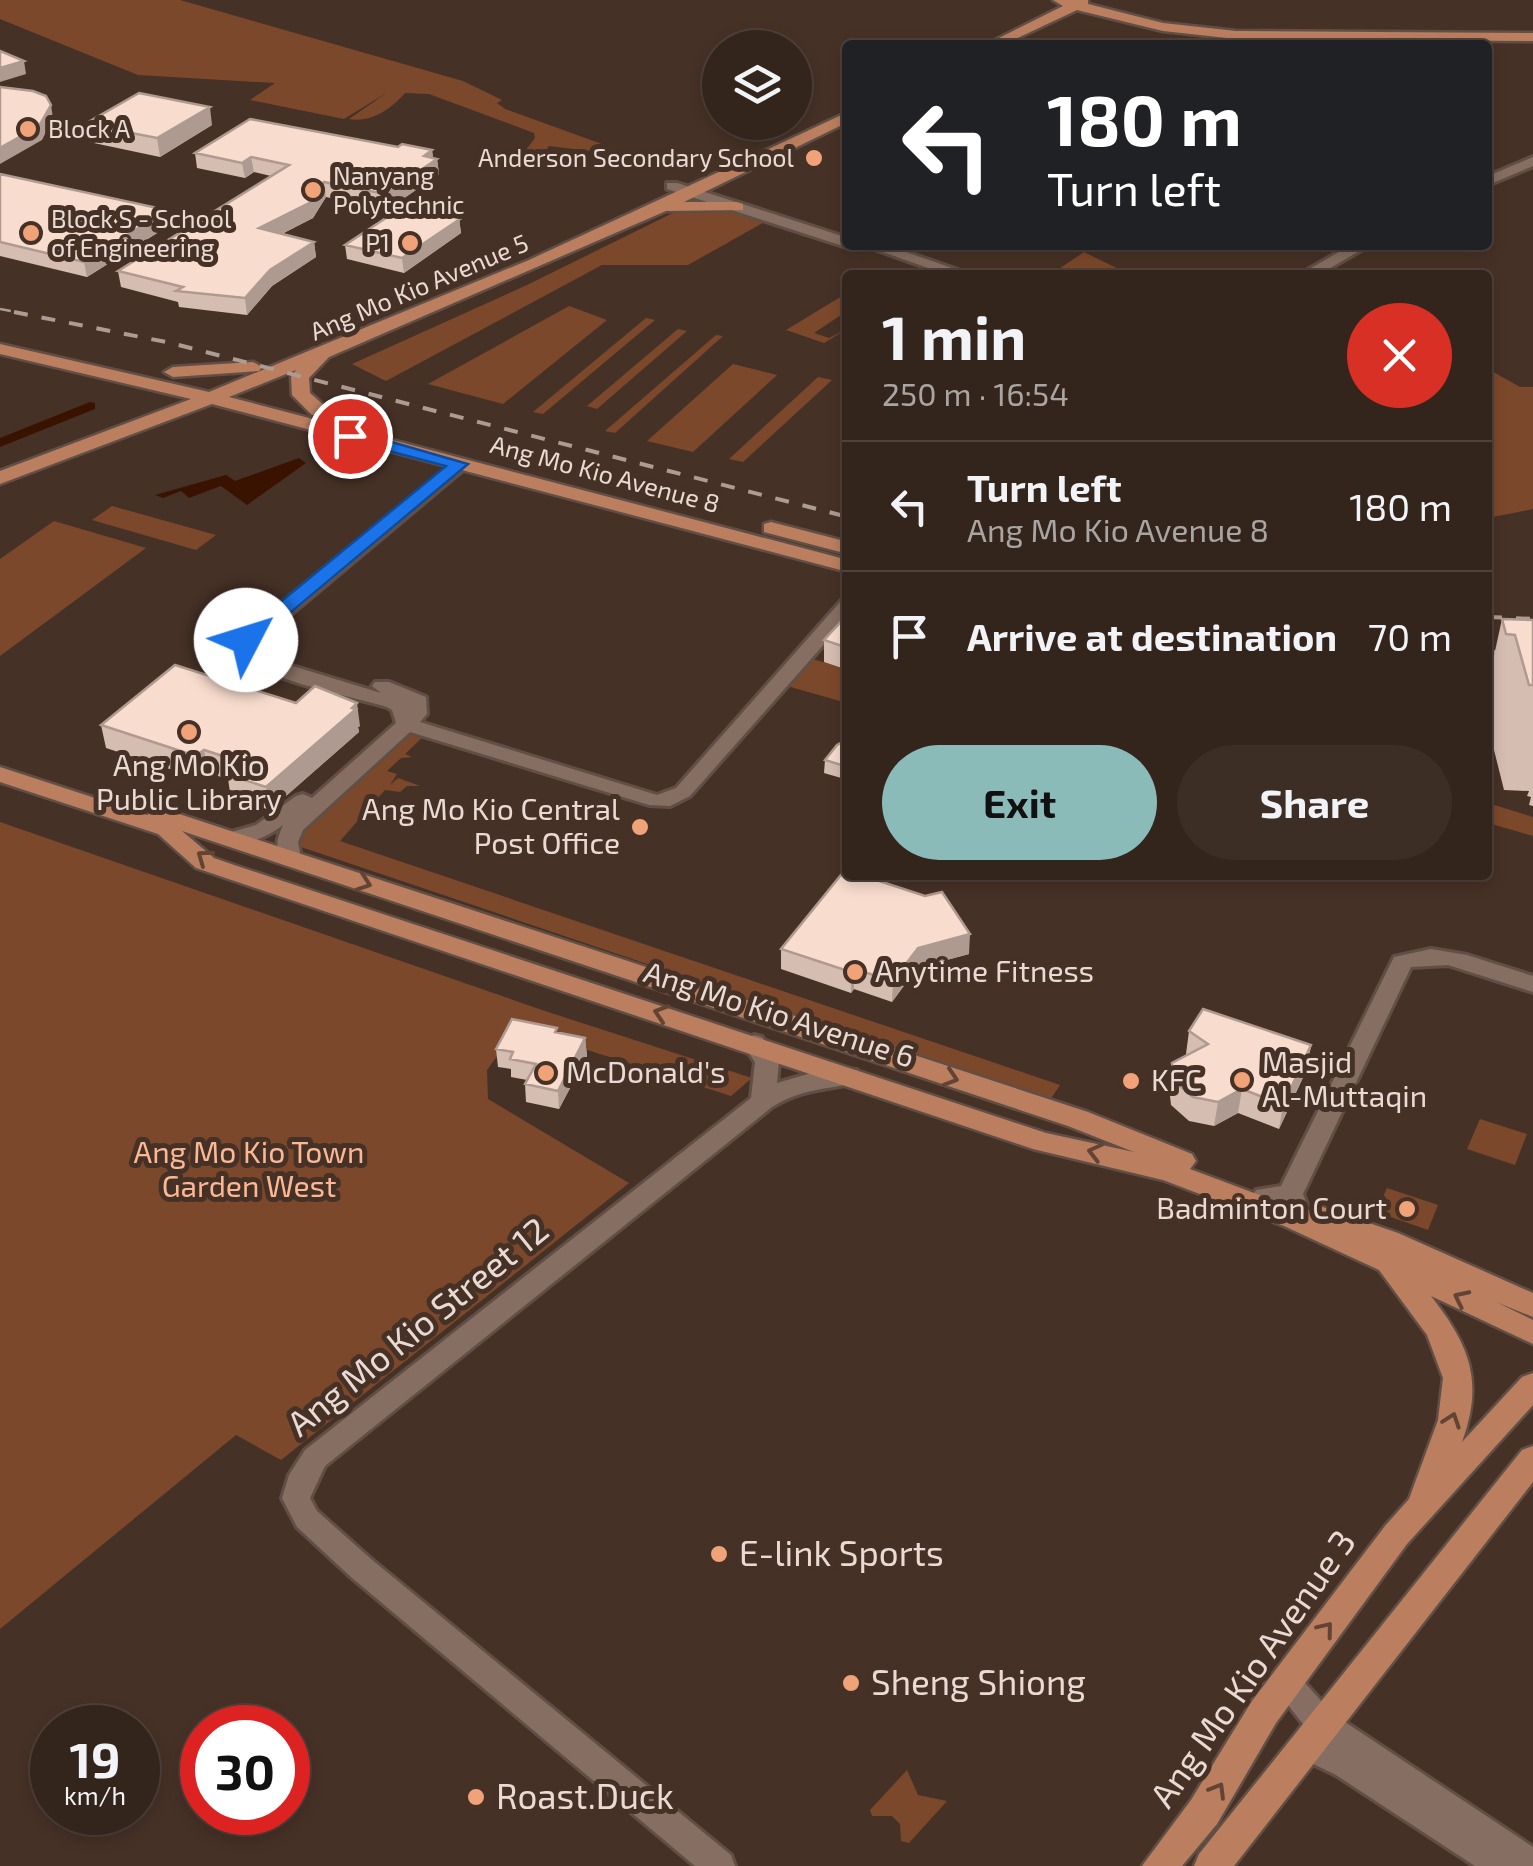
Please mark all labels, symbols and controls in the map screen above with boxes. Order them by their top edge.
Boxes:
map controls [702,30,812,140]
button: layers [702,30,812,140]
text: 180 m [1047,76,1242,160]
icon: left [882,80,1012,210]
place label: Block A [48,113,131,143]
marker: Block A [17,118,39,140]
place label: Anderson Secondary School [478,142,795,172]
marker: Anderson Secondary School [803,147,825,169]
place label: Nanyang Polytechnic [333,160,465,219]
text: Turn left [1047,161,1221,215]
marker: Nanyang Polytechnic [302,179,324,201]
place label: Block S - School of Engineering [51,203,232,262]
marker: Block S - School of Engineering [20,222,42,244]
street label: Ang Mo Kio Avenue 5 [305,227,532,346]
place label: P1 [365,227,390,257]
marker: P1 [399,232,421,254]
text: 1 min [882,300,1026,372]
button: close [1347,303,1452,408]
text: 250 m · 16:54 [882,374,1069,412]
pin [308,394,393,479]
icon: arrive [323,409,378,464]
street label: Ang Mo Kio Avenue 8 [487,428,723,518]
text: Turn left [967,464,1122,510]
icon: left [882,479,937,534]
text: 180 m [1349,483,1452,529]
text: Ang Mo Kio Avenue 8 [967,510,1269,548]
position arrow [194,588,298,692]
icon: arrive [882,609,937,664]
text: Arrive at destination [967,613,1337,659]
text: 70 m [1368,613,1452,659]
marker: Ang Mo Kio Public Library [178,721,200,743]
button: Exit [882,745,1157,860]
button: Share [1177,745,1452,860]
place label: Ang Mo Kio Public Library [96,746,282,816]
place label: Ang Mo Kio Central Post Office [362,790,620,860]
marker: Ang Mo Kio Central Post Office [629,816,651,838]
one-way arrow [197,851,215,869]
one-way arrow [354,872,371,892]
street label: Ang Mo Kio Avenue 6 [640,952,919,1074]
place label: Anytime Fitness [875,952,1094,988]
marker: Anytime Fitness [844,961,866,983]
one-way arrow [653,1004,670,1024]
place label: Masjid Al-Muttaqin [1262,1043,1427,1113]
place label: McDonald's [566,1053,725,1089]
place label: KFC [1151,1061,1202,1097]
marker: McDonald's [535,1062,557,1084]
one-way arrow [941,1067,958,1087]
marker: Masjid Al-Muttaqin [1231,1069,1253,1091]
marker: KFC [1120,1070,1142,1092]
park label: Ang Mo Kio Town Garden West [134,1133,364,1203]
one-way arrow [1087,1143,1104,1164]
place label: Badminton Court [1156,1189,1387,1225]
marker: Badminton Court [1396,1198,1418,1220]
street label: Ang Mo Kio Street 12 [278,1207,556,1444]
one-way arrow [1453,1291,1471,1310]
one-way arrow [1440,1412,1460,1429]
street label: Ang Mo Kio Avenue 3 [1140,1521,1363,1814]
place label: E-link Sports [739,1531,944,1573]
marker: E-link Sports [708,1543,730,1565]
one-way arrow [1314,1622,1332,1640]
place label: Sheng Shiong [871,1660,1086,1702]
marker: Sheng Shiong [840,1672,862,1694]
speed limit sign: 30 [180,1705,310,1835]
text: 19 [69,1728,121,1788]
place label: Roast.Duck [496,1774,674,1816]
text: km/h [64,1780,126,1810]
one-way arrow [1206,1783,1225,1801]
marker: Roast.Duck [465,1786,487,1808]

